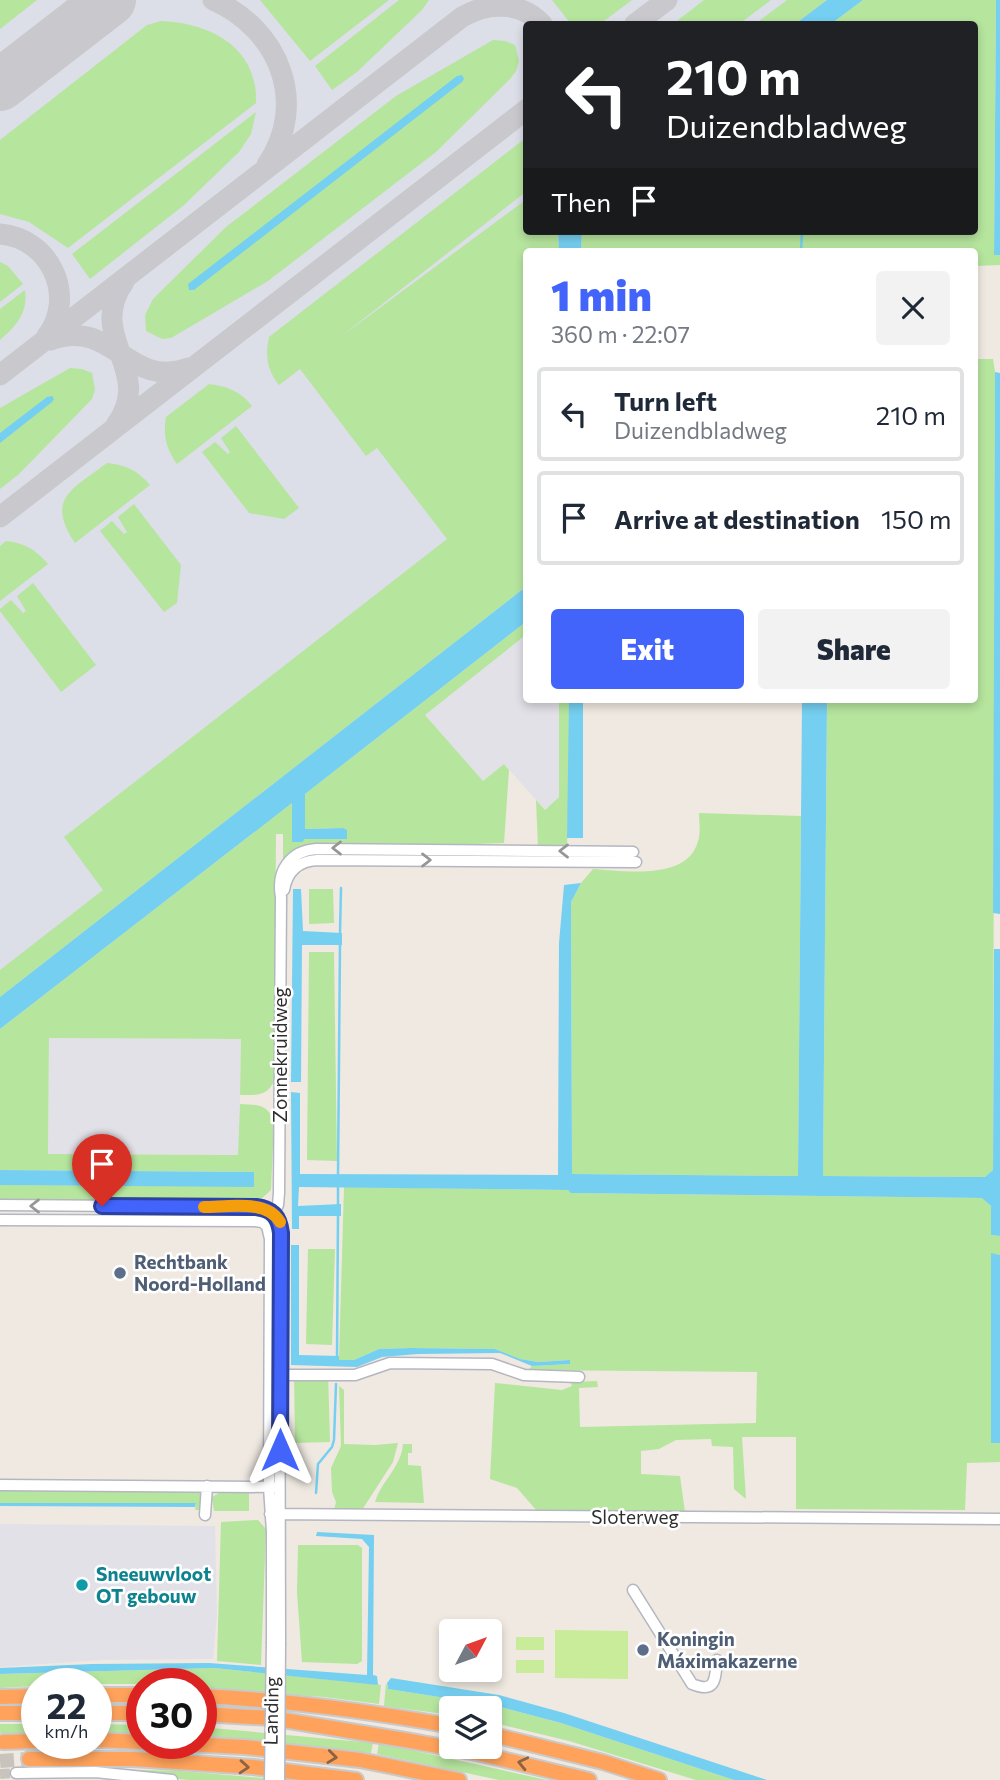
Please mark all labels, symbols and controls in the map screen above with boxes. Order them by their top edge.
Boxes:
text: 210 m [666,45,801,105]
icon: left [551,49,642,140]
text: Duizendbladweg [666,105,907,145]
icon: arrive [625,182,663,220]
text: Then [551,186,611,217]
text: 1 min [551,268,652,320]
button: close [876,271,950,345]
text: 360 m · 22:07 [551,320,690,348]
text: Turn left [614,385,717,416]
icon: left [555,395,593,433]
text: 210 m [876,399,946,430]
text: Duizendbladweg [614,416,787,444]
icon: arrive [555,499,593,537]
text: Arrive at destination [614,503,860,534]
text: 150 m [881,503,952,534]
button: Exit [551,609,744,689]
button: Share [758,609,950,689]
one-way arrow [331,840,342,856]
one-way arrow [559,843,569,859]
one-way arrow [421,852,432,868]
street label: Zonnekruidweg [268,987,291,1123]
pin [72,1134,132,1206]
icon: arrive [83,1145,121,1183]
one-way arrow [30,1198,41,1213]
place label: Rechtbank Noord-Holland [134,1250,266,1295]
marker: Rechtbank Noord-Holland [112,1265,128,1281]
position arrow [243,1413,317,1487]
street label: Sloterweg [591,1505,679,1528]
place label: Sneeuwvloot OT gebouw [96,1562,211,1607]
marker: Sneeuwvloot OT gebouw [74,1577,90,1593]
north arrow [439,1619,502,1682]
map controls [439,1619,502,1759]
place label: Koningin Máximakazerne [657,1627,797,1672]
marker: Koningin Máximakazerne [635,1642,651,1658]
speed limit sign: 30 [126,1668,217,1759]
street label: Landing [258,1676,283,1746]
text: 22 [47,1683,86,1726]
button: layers [439,1696,502,1759]
text: km/h [45,1720,88,1742]
one-way arrow [326,1750,338,1765]
one-way arrow [517,1757,529,1772]
one-way arrow [239,1759,250,1774]

